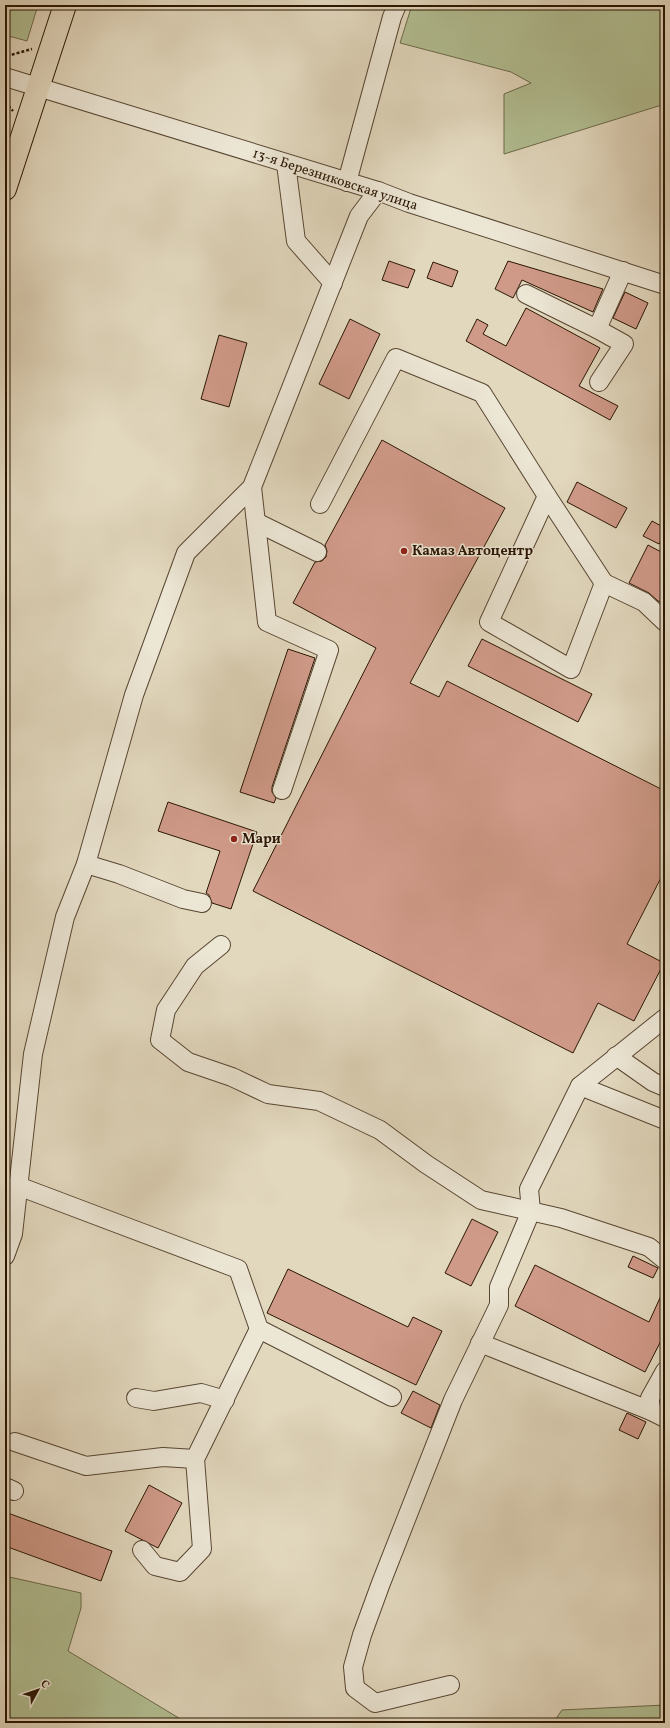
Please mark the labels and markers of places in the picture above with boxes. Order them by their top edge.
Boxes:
place label: Камаз Автоцентр [412,542,533,561]
marker: Камаз Автоцентр [399,546,409,556]
place label: Мари [242,830,281,849]
marker: Мари [229,834,239,844]

